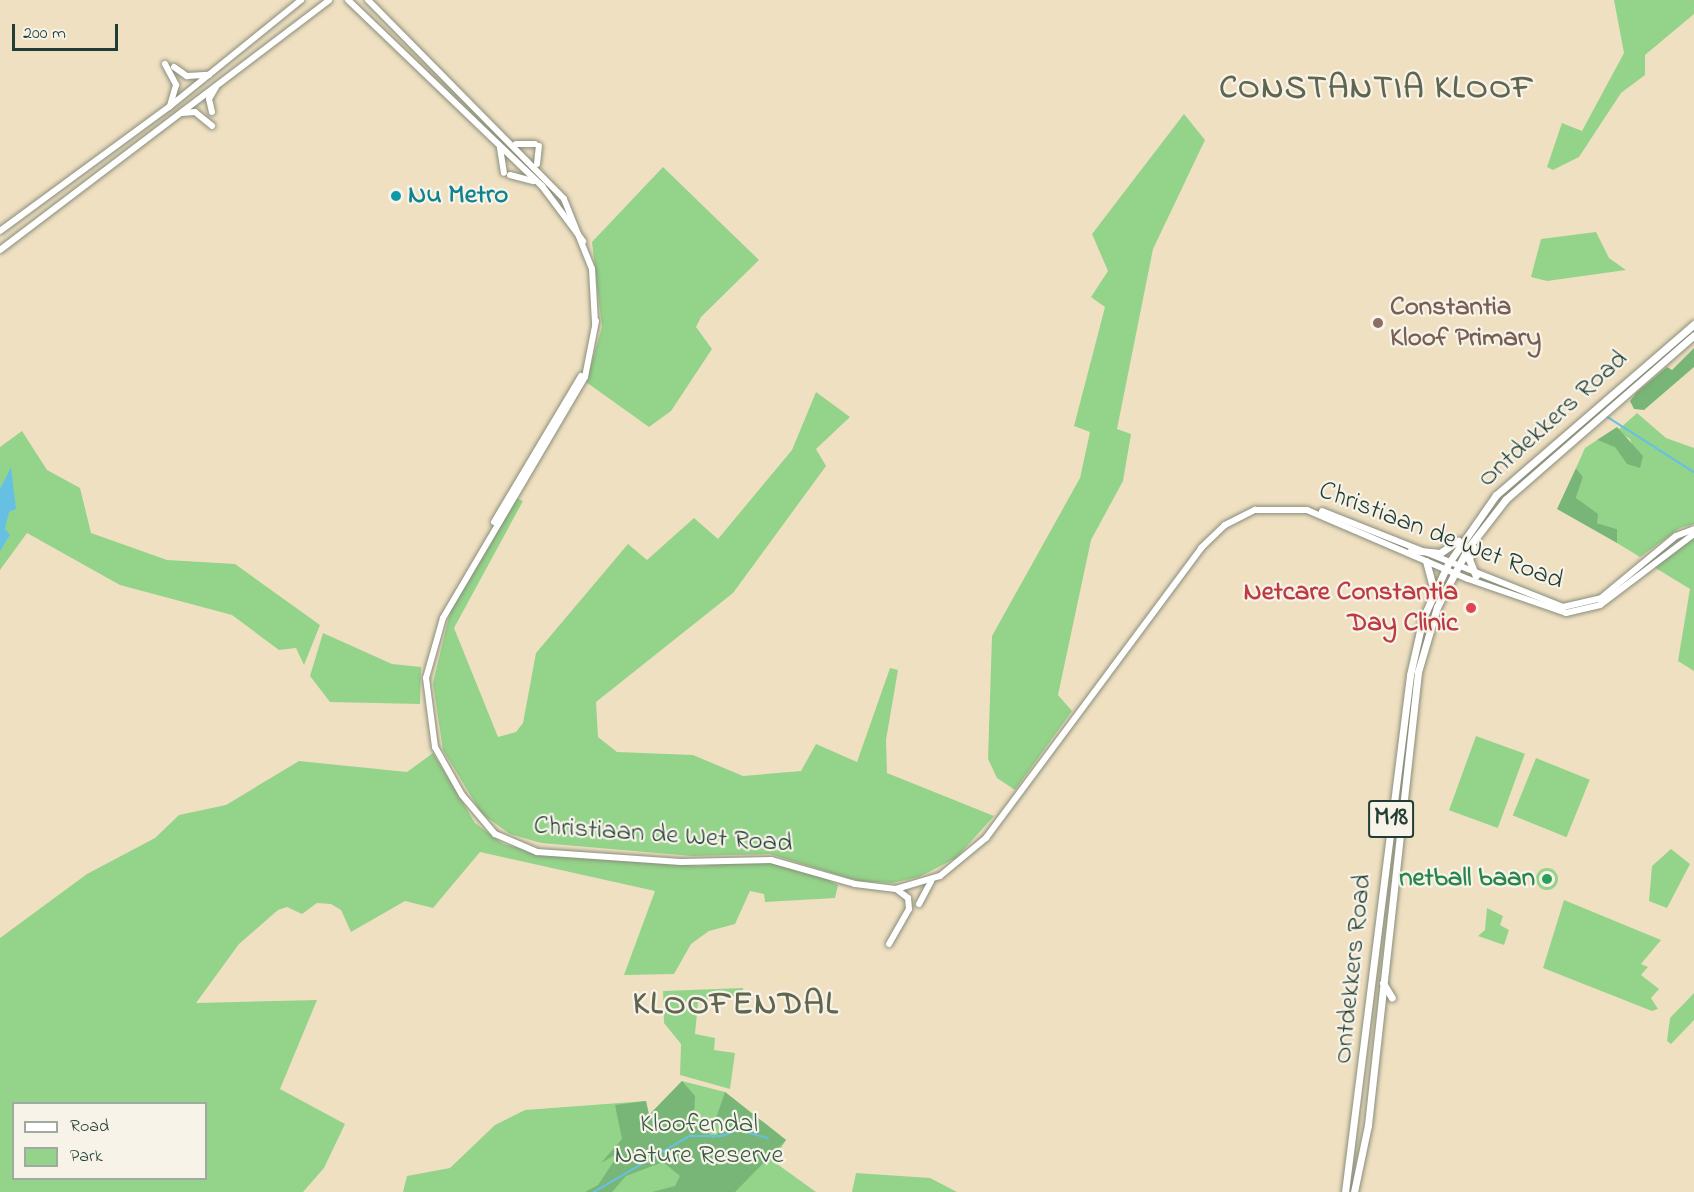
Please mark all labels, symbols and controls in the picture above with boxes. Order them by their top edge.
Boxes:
scale bar [15,12,122,50]
text: 200 m [23,21,66,47]
district label: CONSTANTIA KLOOF [1219,70,1535,110]
place label: Nu Metro [408,180,508,212]
marker: Nu Metro [389,189,403,203]
place label: Constantia Kloof Primary [1390,291,1541,354]
marker: Constantia Kloof Primary [1371,316,1385,330]
street label: Ontdekkers Road [1471,343,1635,495]
street label: Christiaan de Wet Road [1314,474,1568,598]
place label: Netcare Constantia Day Clinic [1243,576,1458,639]
marker: Netcare Constantia Day Clinic [1462,599,1480,617]
road number: M18 [1367,796,1415,842]
street label: Christiaan de Wet Road [533,810,793,860]
place label: netball baan [1399,863,1535,895]
street label: Ontdekkers Road [1327,872,1379,1066]
marker: netball baan [1540,872,1554,886]
district label: KLOOFENDAL [633,986,839,1026]
legend [12,1102,207,1180]
park label: Kloofendal Nature Reserve [614,1108,784,1171]
text: Road [70,1114,109,1140]
text: Park [70,1144,103,1170]

